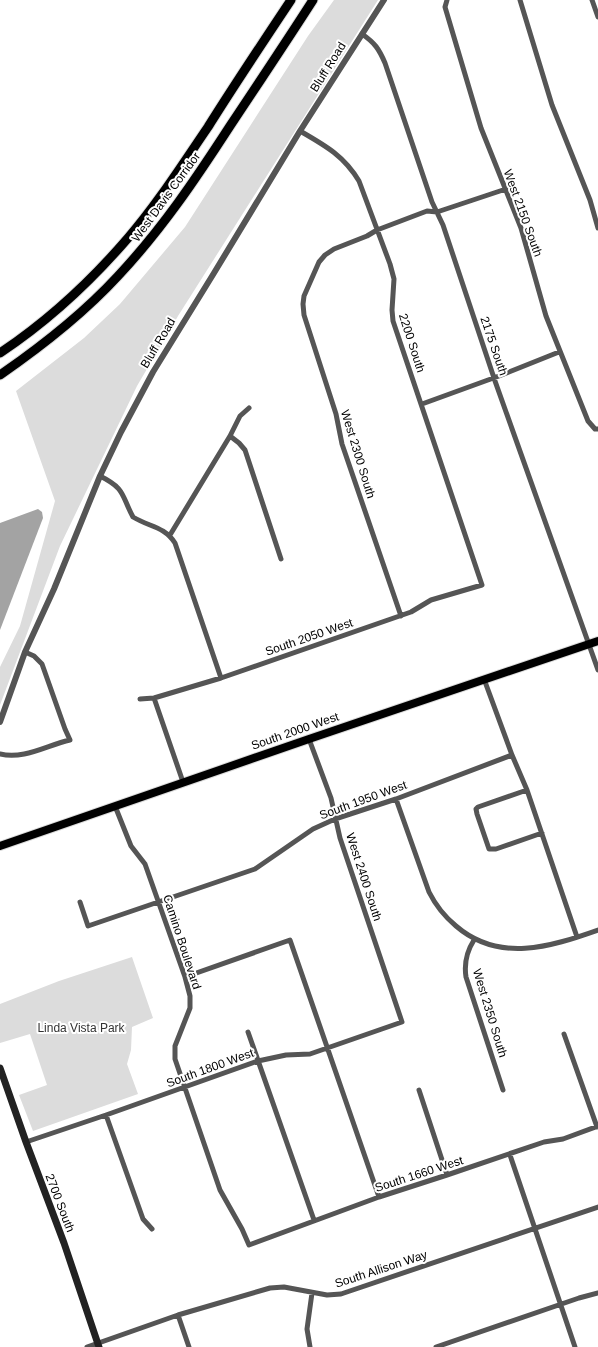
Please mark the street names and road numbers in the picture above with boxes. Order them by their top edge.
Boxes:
street label: Bluff Road [307,40,349,94]
street label: West Davis Corridor [129,150,203,244]
street label: West 2150 South [501,167,545,259]
street label: 2200 South [396,312,428,374]
street label: Bluff Road [138,315,178,371]
street label: 2175 South [477,315,511,377]
street label: West 2300 South [338,408,378,500]
street label: South 2050 West [263,615,355,659]
street label: South 2000 West [249,709,341,753]
street label: South 1950 West [317,777,409,822]
street label: West 2400 South [343,831,385,923]
street label: Camino Boulevard [160,893,204,991]
street label: West 2350 South [470,967,510,1059]
street label: South 1800 West [164,1045,256,1090]
street label: South 1660 West [373,1153,465,1195]
street label: 2700 South [42,1172,78,1234]
street label: South Allison Way [333,1247,429,1291]

